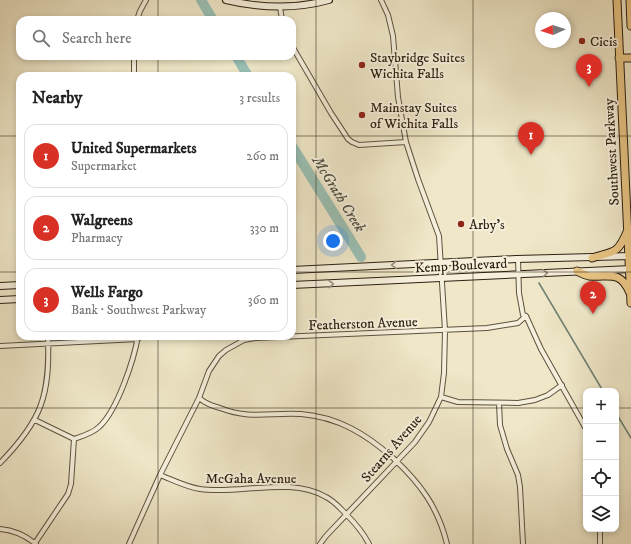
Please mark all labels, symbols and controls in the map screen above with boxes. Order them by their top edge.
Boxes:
north arrow [535,12,571,48]
search box [16,16,296,60]
icon: search [30,27,52,49]
text: Search here [62,29,131,48]
place label: Cicis [590,33,617,51]
marker: Cicis [577,36,587,46]
place label: Staybridge Suites Wichita Falls [369,49,465,83]
pin: 3 [576,54,602,87]
marker: Staybridge Suites Wichita Falls [357,60,367,70]
text: Nearby [32,87,82,109]
text: 3 results [239,90,280,106]
street label: Southwest Parkway [600,98,624,206]
place label: Mainstay Suites of Wichita Falls [370,99,459,133]
marker: Mainstay Suites of Wichita Falls [357,110,367,120]
pin: 1 [518,122,544,155]
text: United Supermarkets [71,139,197,158]
text: 1 [44,148,48,164]
text: 260 m [246,148,279,164]
water label: McGrath Creek [307,152,370,236]
text: Supermarket [71,158,137,174]
text: Walgreens [71,211,133,230]
place label: Arby's [469,216,505,234]
marker: Arby's [456,219,466,229]
text: 2 [43,220,49,236]
text: 330 m [250,220,279,236]
text: Pharmacy [71,230,123,246]
your location [323,231,343,251]
street label: Kemp Boulevard [414,255,508,277]
one-way arrow [391,261,397,269]
one-way arrow [542,268,548,277]
one-way arrow [328,279,334,288]
pin: 2 [580,281,606,314]
text: Wells Fargo [71,283,143,302]
text: 3 [44,292,48,308]
text: 360 m [248,292,279,308]
text: Bank · Southwest Parkway [71,302,206,318]
street label: Featherston Avenue [308,313,418,335]
map controls [583,388,619,532]
button: + [583,388,619,424]
street label: Stearns Avenue [357,411,426,486]
button: − [583,424,619,460]
button: locate [583,460,619,496]
street label: McGaha Avenue [205,470,297,488]
button: layers [583,496,619,532]

